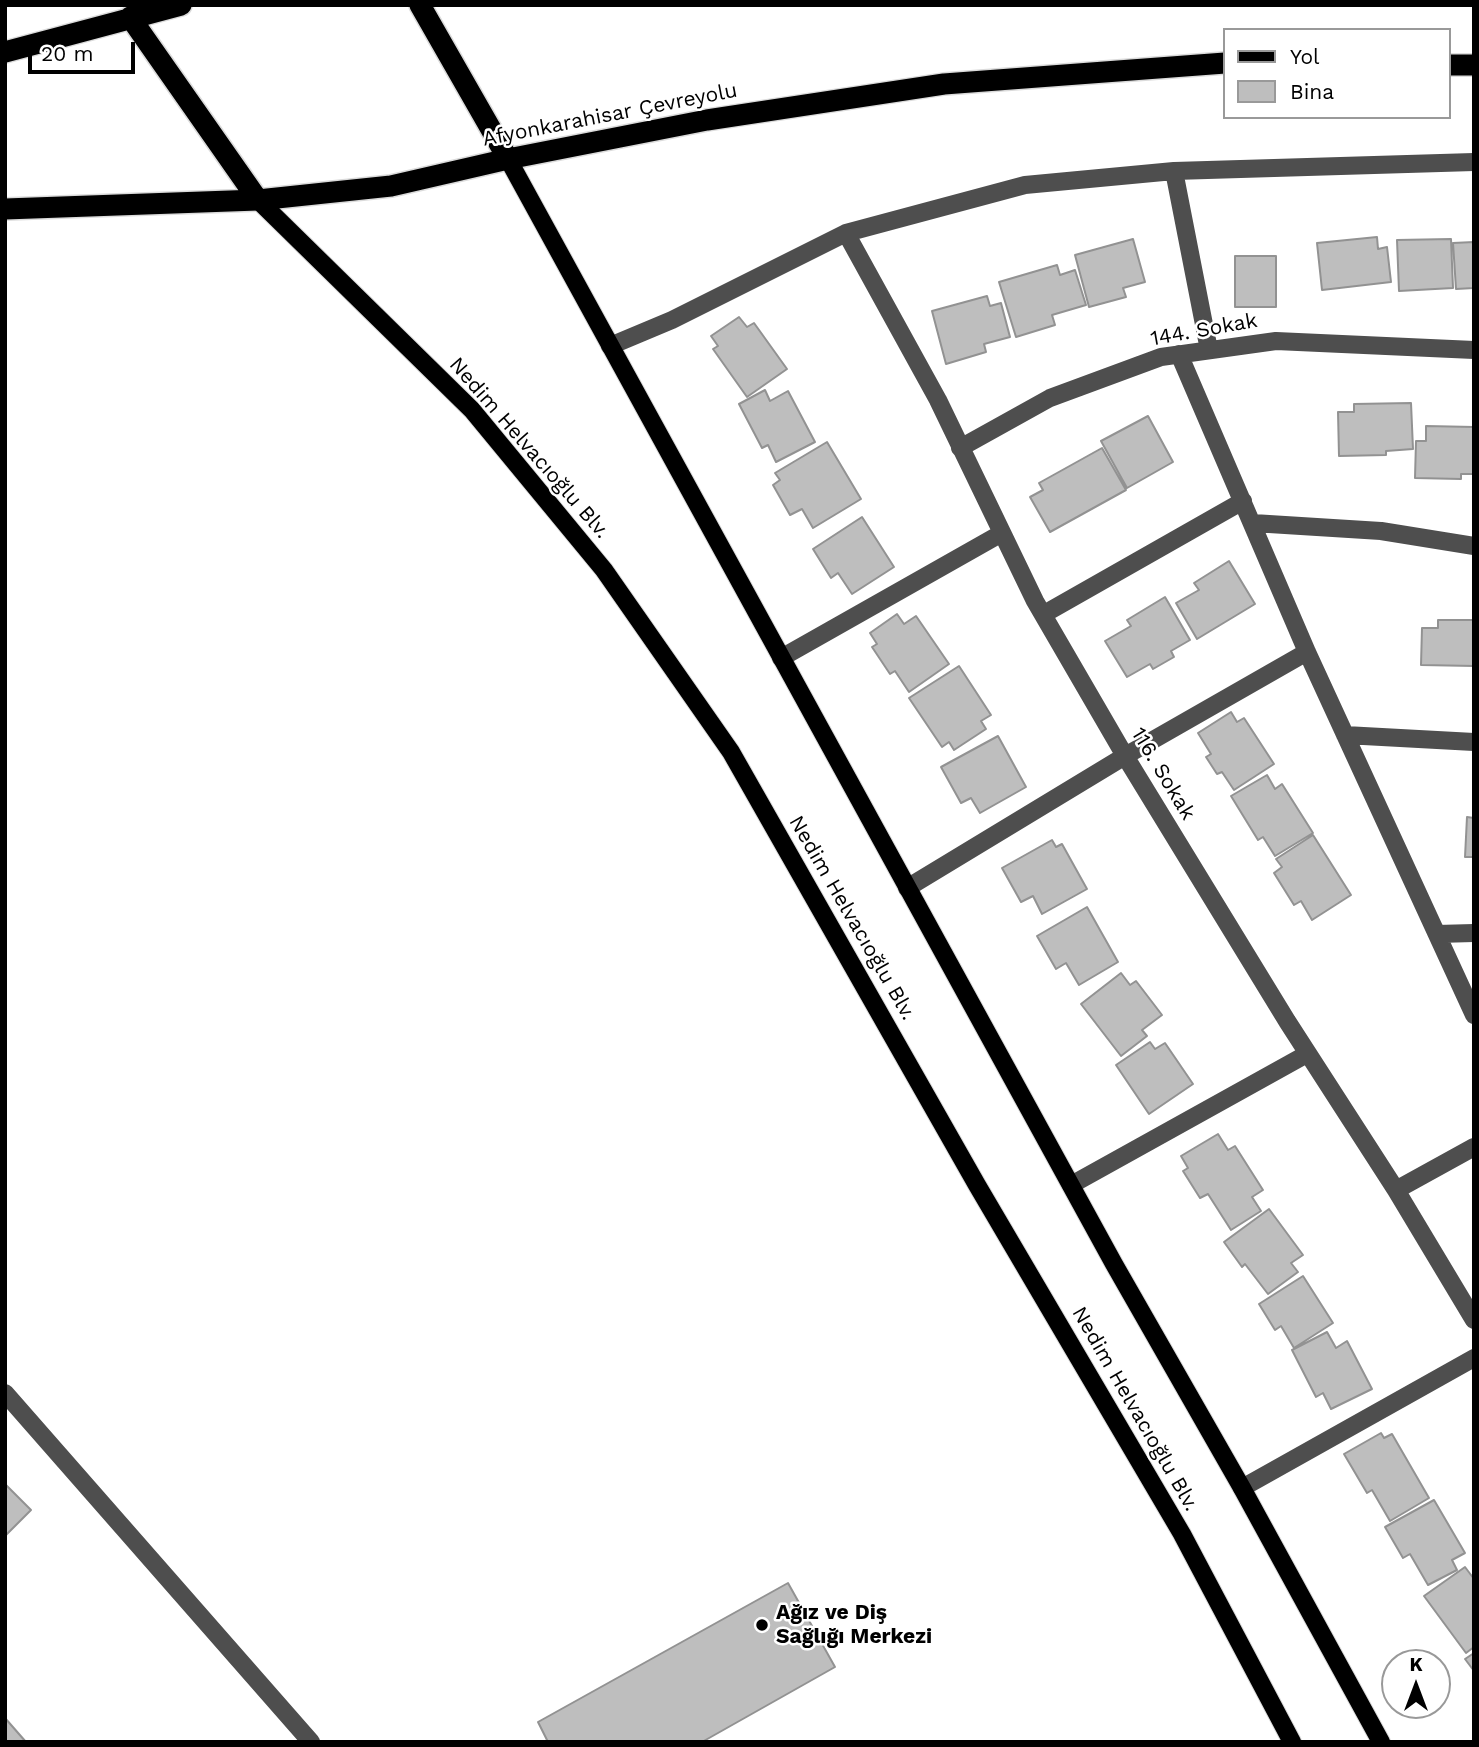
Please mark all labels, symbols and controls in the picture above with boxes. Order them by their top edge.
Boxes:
scale bar [32,28,138,72]
legend [1224,28,1451,119]
text: 20 m [41,41,93,66]
text: Yol [1290,44,1320,69]
street label: Afyonkarahisar Çevreyolu [481,78,739,152]
text: Bina [1290,79,1334,104]
street label: 144. Sokak [1149,308,1259,352]
street label: Nedim Helvacıoğlu Blv. [444,352,614,544]
street label: 116. Sokak [1126,723,1200,825]
street label: Nedim Helvacıoğlu Blv. [783,811,921,1025]
street label: Nedim Helvacıoğlu Blv. [1066,1302,1204,1516]
place label: Ağız ve Diş Sağlığı Merkezi [776,1600,932,1650]
marker: Ağız ve Diş Sağlığı Merkezi [754,1617,770,1633]
north arrow [1381,1649,1451,1719]
text: K [1409,1653,1423,1676]

